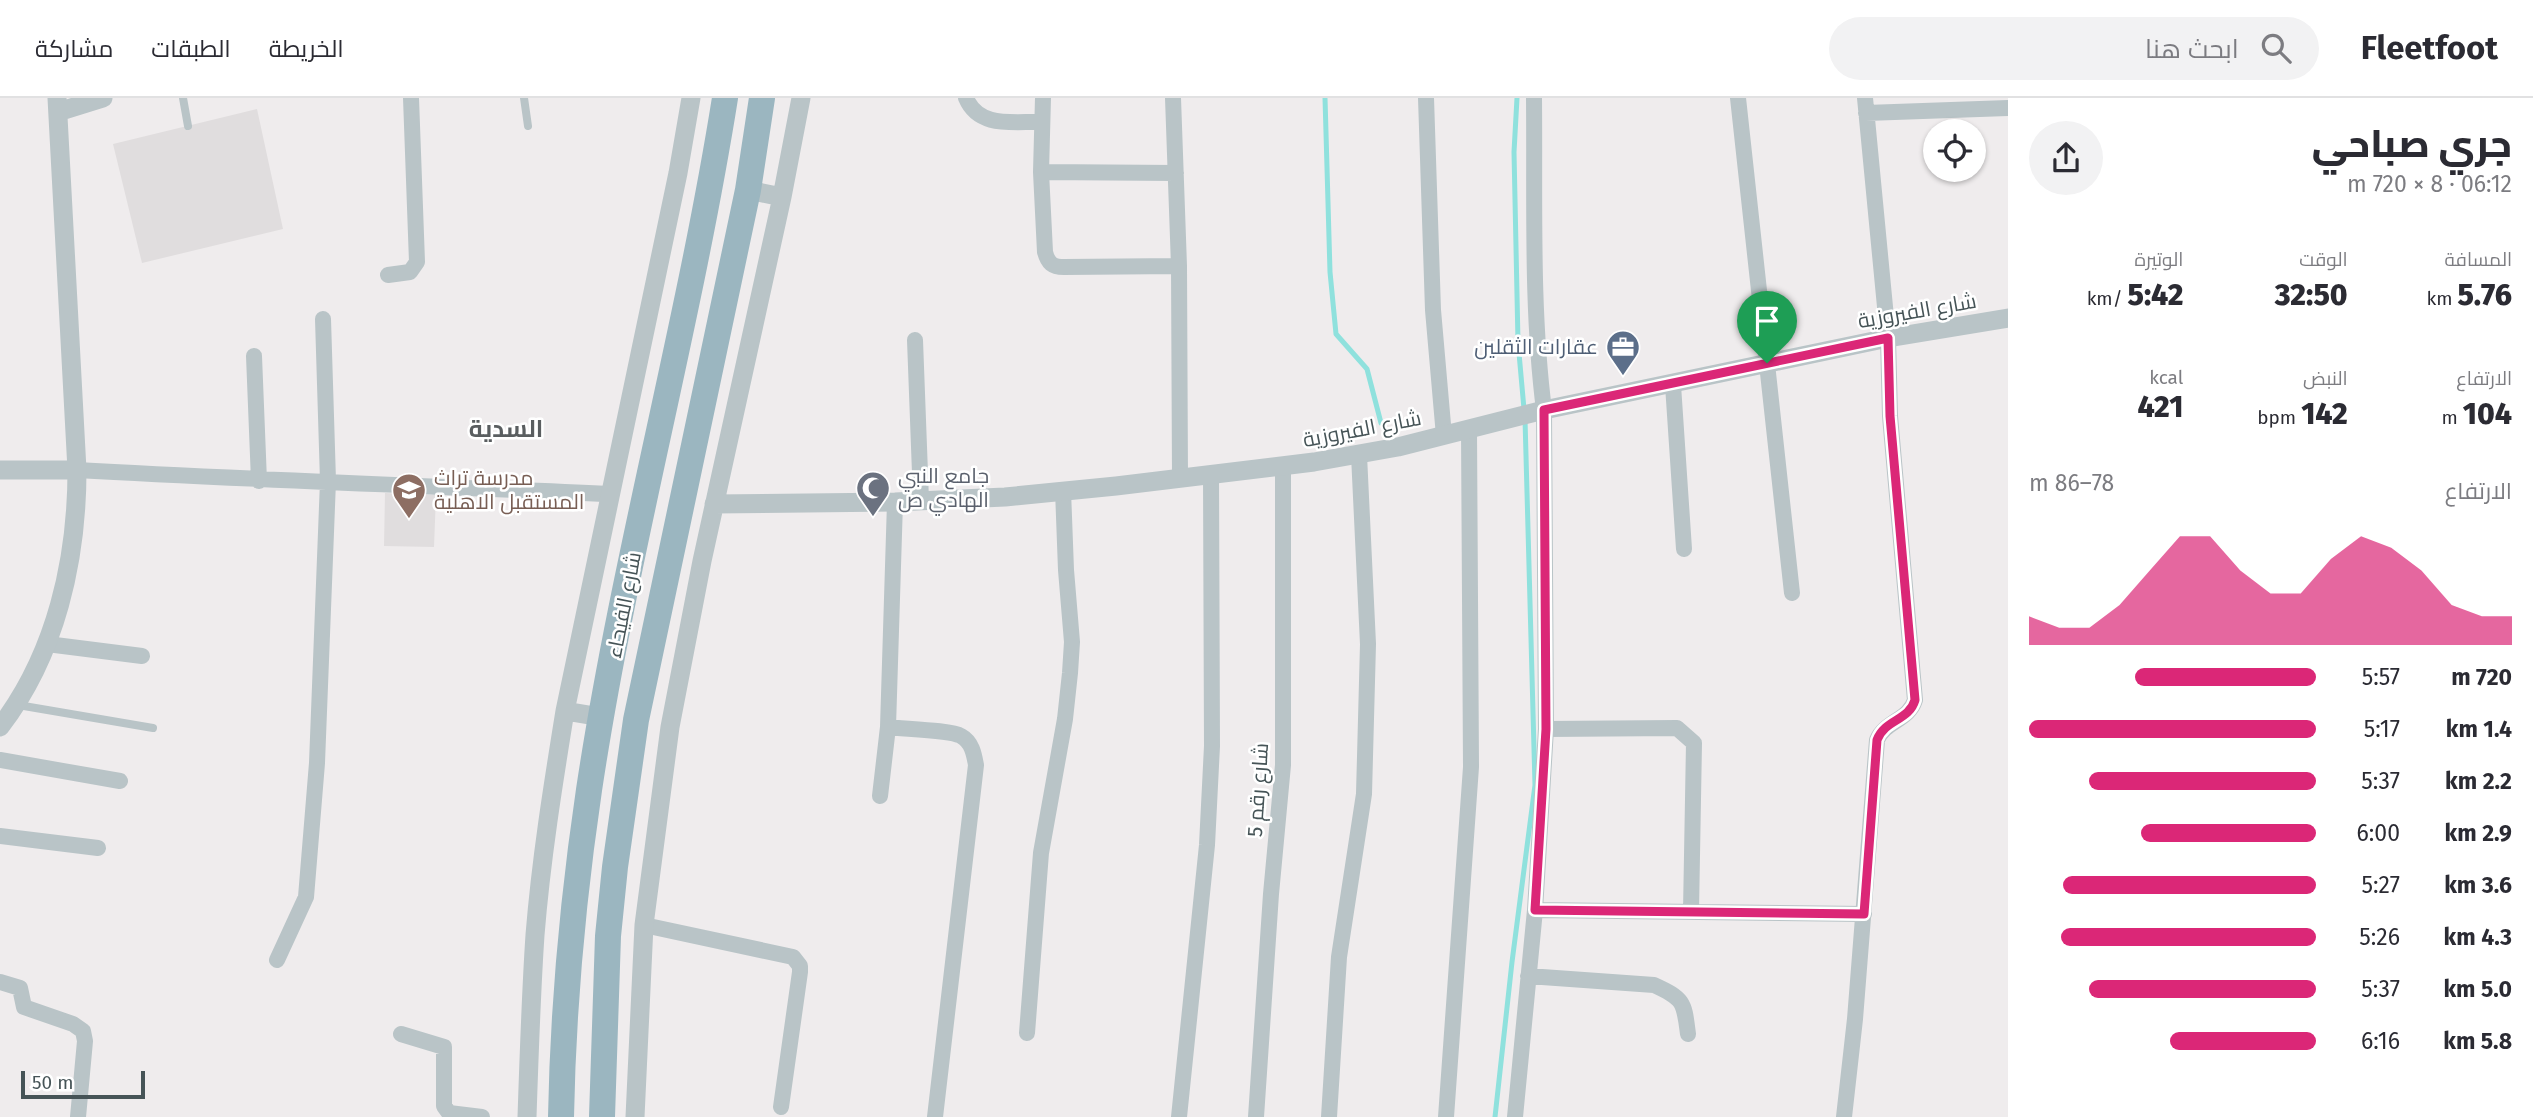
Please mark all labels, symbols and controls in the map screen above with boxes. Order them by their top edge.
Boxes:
search box [1829,17,2319,80]
text: Fleetfoot [2361,28,2498,68]
icon: search [2257,29,2295,67]
text: ابحث هنا [2145,34,2239,65]
text: مشاركة [35,35,113,63]
text: الطبقات [151,35,231,63]
text: الخريطة [269,35,344,63]
map controls [1923,119,1986,182]
button: locate [1923,119,1986,182]
button: share [2029,121,2103,195]
text: جري صباحي [2312,121,2512,167]
text: 06:12 · 8 × 720 m [2347,170,2512,198]
text: الوتيرة [2135,248,2183,271]
text: الوقت [2299,248,2348,271]
text: المسافة [2444,248,2512,271]
text: 5:42 [2128,277,2183,313]
text: 32:50 [2275,277,2348,313]
text: 5.76 [2457,277,2512,313]
text: /km [2087,287,2128,310]
text: km [2426,287,2457,310]
street label: شارع الفيروزية [1856,288,1978,335]
pin [1737,291,1797,363]
icon: arrive [1748,302,1786,340]
office icon: عقارات الثقلين [1604,328,1642,377]
place label: عقارات الثقلين [1474,334,1598,360]
text: kcal [2149,366,2183,389]
text: النبض [2303,367,2348,390]
text: الارتفاع [2456,367,2512,390]
text: 421 [2137,389,2183,425]
text: 142 [2301,396,2348,432]
text: 104 [2463,396,2512,432]
street label: شارع الفيروزية [1301,405,1424,454]
text: bpm [2257,406,2301,429]
text: m [2441,406,2463,429]
district label: السدية [469,415,543,443]
place label: جامع النبي الهادي ص [898,463,989,516]
place label: مدرسة تراث المستقبل الاهلية [434,465,584,515]
mosque icon: جامع النبي الهادي ص [854,469,892,518]
text: 78–86 m [2029,469,2114,497]
school or university icon: مدرسة تراث المستقبل الاهلية [390,471,428,520]
text: الارتفاع [2445,477,2512,505]
street label: شارع الفيحاء [601,550,648,660]
text: 5:57 [2362,663,2400,691]
text: 720 m [2451,663,2512,691]
text: 5:17 [2364,715,2400,743]
text: 1.4 km [2446,715,2512,743]
street label: شارع رقم 5 [1242,742,1275,838]
text: 5:37 [2361,767,2400,795]
text: 2.2 km [2445,767,2512,795]
text: 6:00 [2357,819,2400,847]
text: 2.9 km [2445,819,2512,847]
text: 5:27 [2362,871,2400,899]
text: 3.6 km [2444,871,2512,899]
text: 5:26 [2359,923,2400,951]
text: 4.3 km [2444,923,2512,951]
text: 5:37 [2361,975,2400,1003]
text: 5.0 km [2443,975,2512,1003]
text: 6:16 [2361,1027,2400,1055]
text: 5.8 km [2443,1027,2512,1055]
scale bar [21,1068,145,1100]
text: 50 m [32,1071,73,1094]

